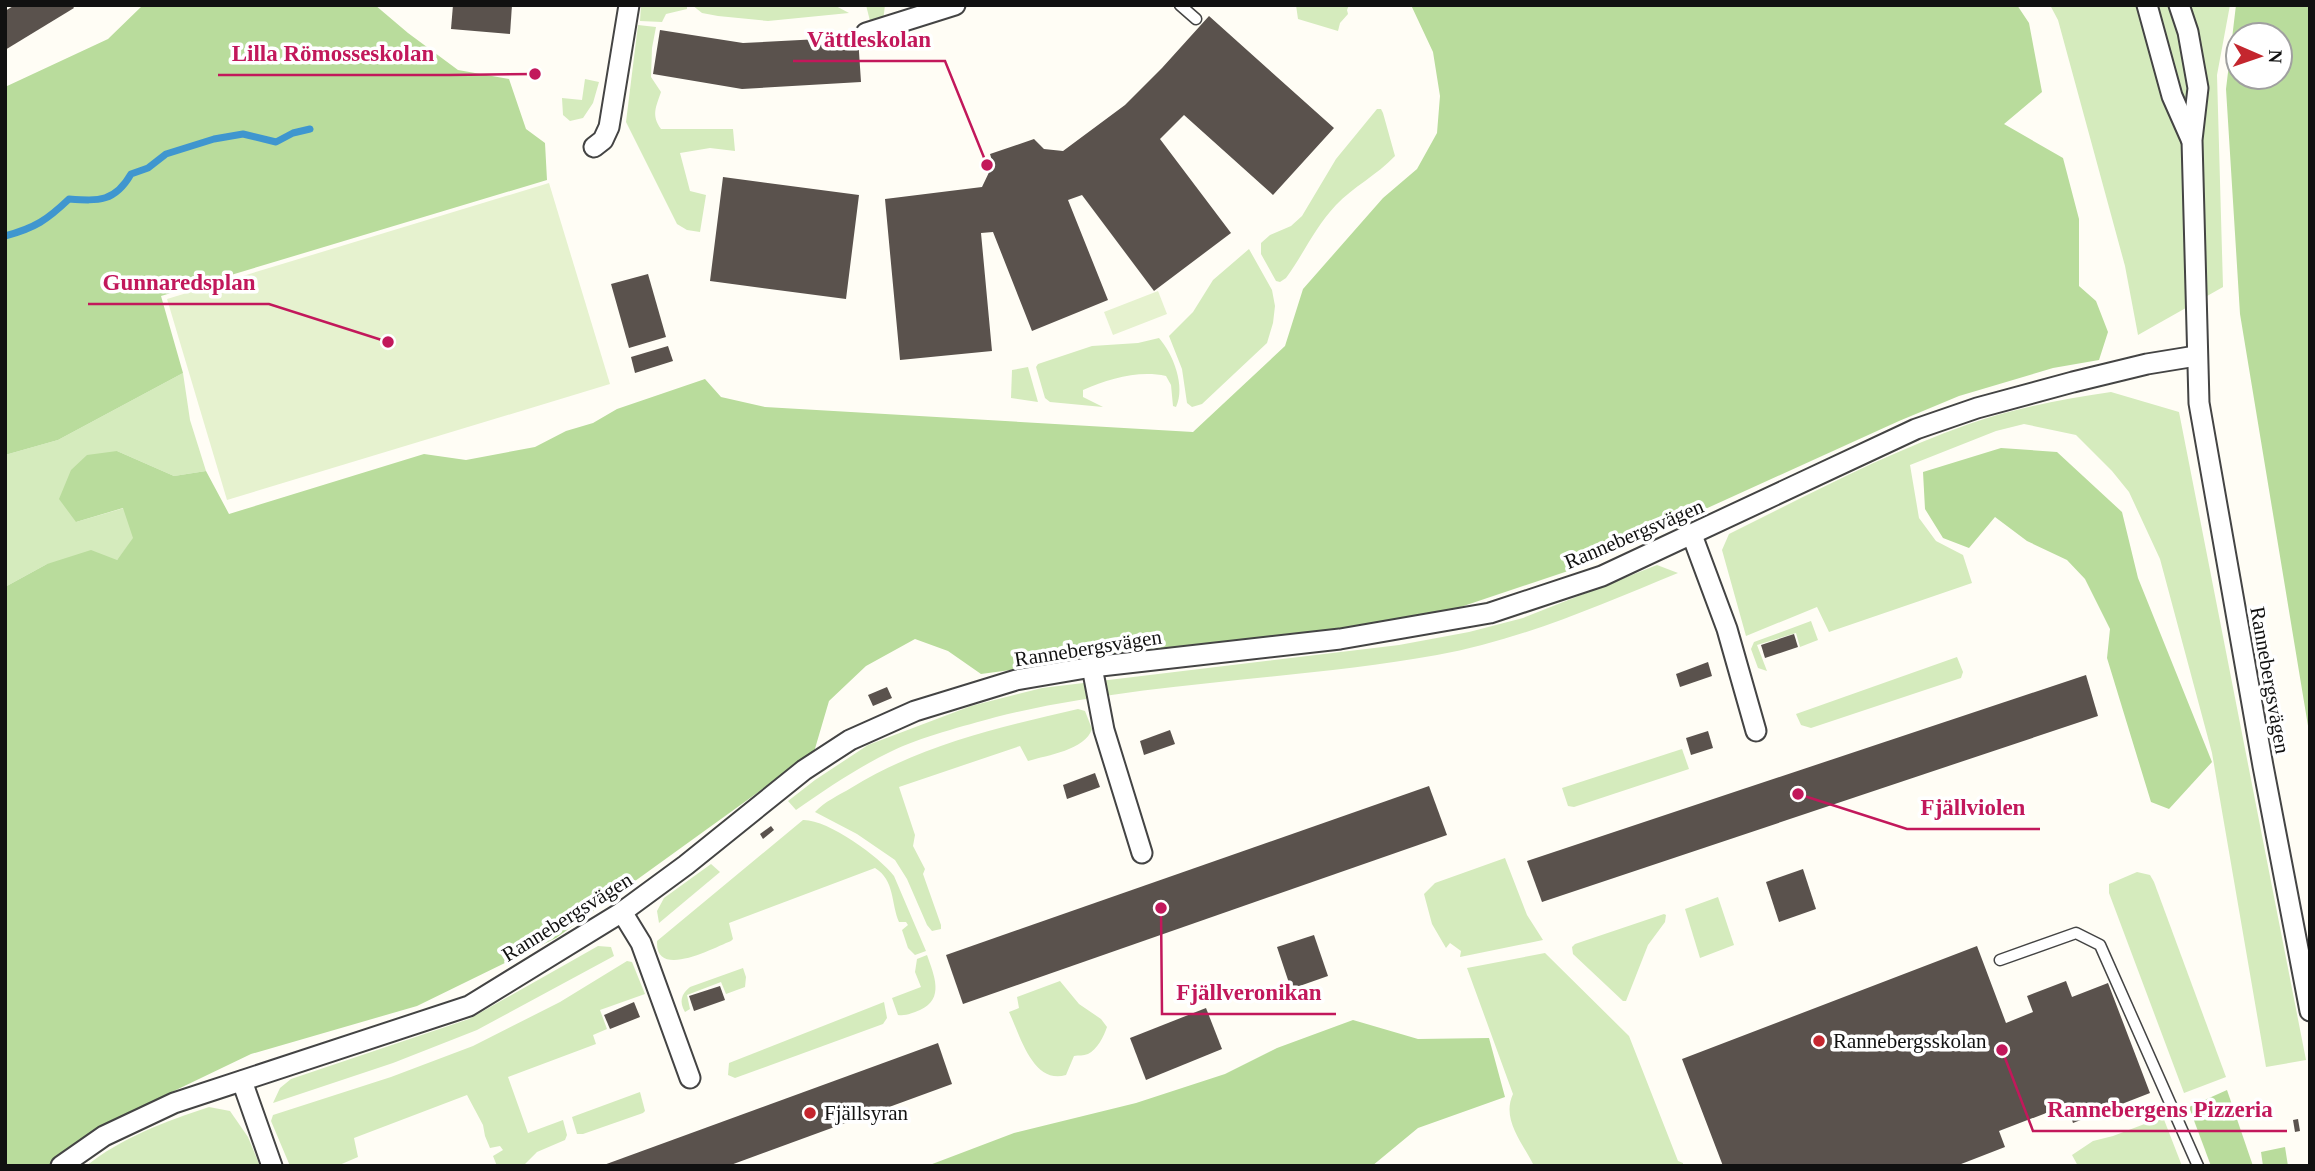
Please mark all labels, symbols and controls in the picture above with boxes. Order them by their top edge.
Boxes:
callout: Vättleskolan [793,17,945,61]
north arrow [2224,21,2294,91]
text: Vättleskolan [807,27,931,52]
callout: Lilla Römosseskolan [218,31,449,75]
text: Lilla Römosseskolan [232,41,434,66]
text: N [2265,49,2286,64]
callout: Gunnaredsplan [88,260,269,304]
text: Gunnaredsplan [103,270,256,295]
street label: Rannebergsvägen [1561,494,1708,574]
street label: Rannebergsvägen [2245,605,2295,756]
street label: Rannebergsvägen [1013,624,1164,671]
callout: Fjällviolen [1907,785,2040,829]
text: Fjällviolen [1921,795,2026,820]
street label: Rannebergsvägen [498,867,637,967]
callout: Fjällveronikan [1162,970,1336,1014]
text: Fjällveronikan [1176,980,1322,1005]
place label: Rannebergsskolan [1833,1029,1987,1053]
marker: Rannebergsskolan [1811,1033,1827,1049]
callout: Rannebergens Pizzeria [2033,1087,2287,1131]
text: Rannebergens Pizzeria [2047,1097,2273,1122]
place label: Fjällsyran [824,1101,908,1125]
marker: Fjällsyran [802,1105,818,1121]

